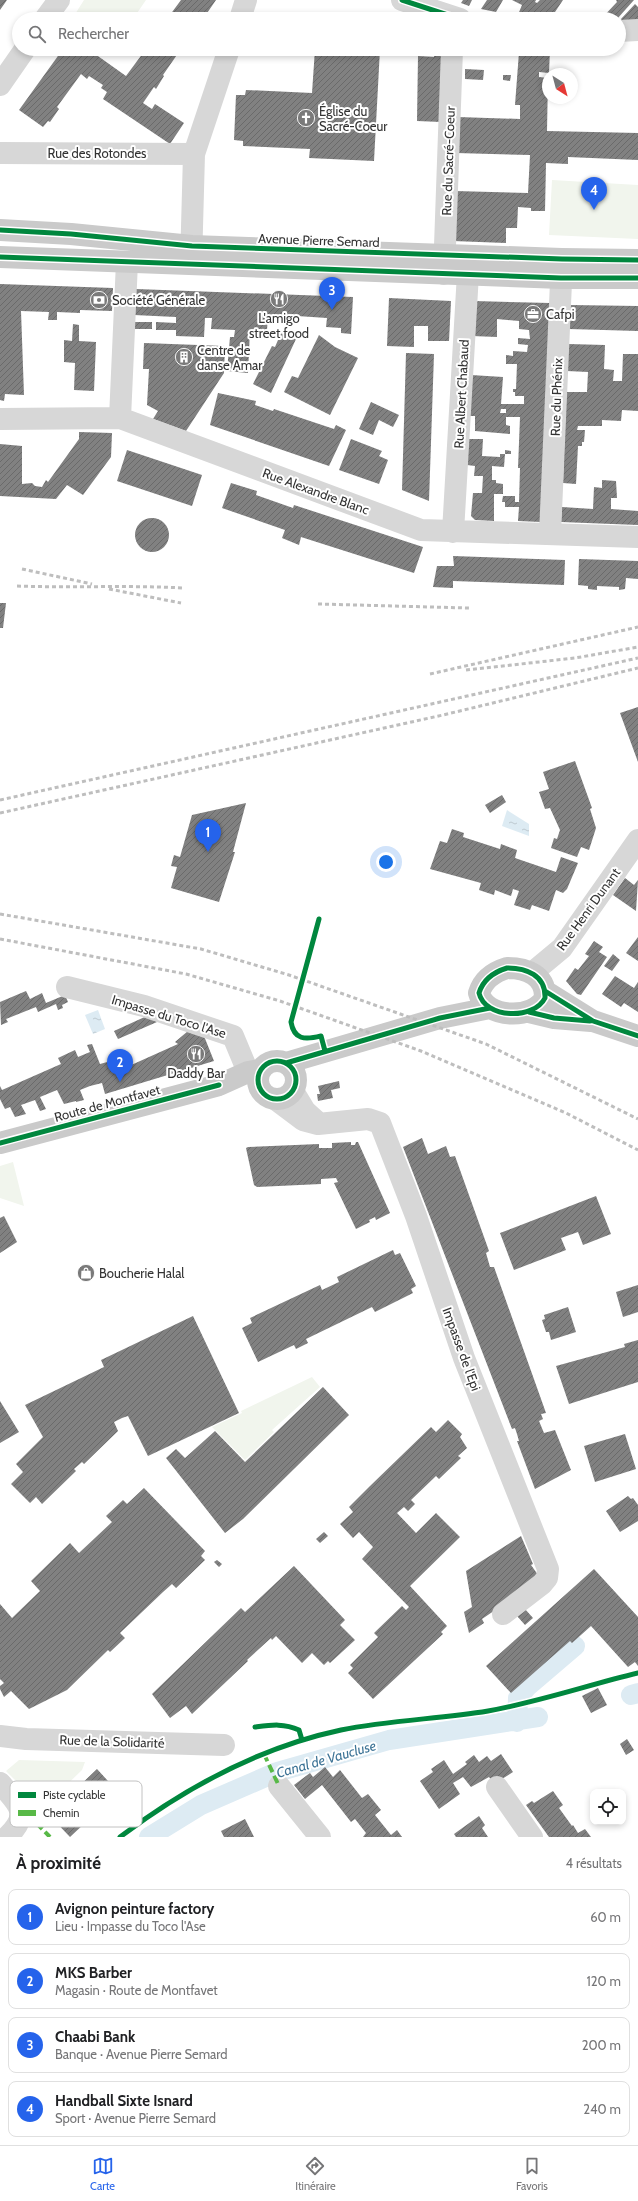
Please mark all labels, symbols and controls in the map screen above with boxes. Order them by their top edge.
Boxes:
search box [12,12,626,56]
icon: search [26,23,48,45]
text: Rechercher [58,25,129,43]
north arrow [542,68,578,104]
place label: Église du Sacré-Coeur [319,102,388,134]
street label: Rue du Sacré-Coeur [438,105,458,216]
church icon: Église du Sacré-Coeur [296,108,316,128]
street label: Rue des Rotondes [48,145,147,161]
pin: 4 [581,177,607,210]
street label: Avenue Pierre Semard [258,230,380,250]
pin: 3 [319,277,345,310]
restaurant icon: L'amigo street food [269,289,289,309]
bank icon: Société Générale [89,290,109,310]
place label: Société Générale [112,292,205,308]
office icon: Cafpi [523,304,543,324]
place label: Cafpi [546,306,574,322]
place label: L'amigo street food [249,310,309,341]
street label: Rue Albert Chabaud [450,339,472,449]
place label: Centre de danse Amar [197,342,263,373]
building icon: Centre de danse Amar [174,347,194,367]
street label: Rue du Phénix [547,357,565,436]
street label: Rue Alexandre Blanc [261,464,371,518]
pin: 1 [195,819,221,852]
your location [376,852,396,872]
street label: Rue Henri Dunant [553,864,624,953]
street label: Impasse du Toco l'Ase [110,991,229,1041]
restaurant icon: Daddy Bar [186,1044,206,1064]
pin: 2 [107,1049,133,1082]
place label: Daddy Bar [167,1065,226,1081]
street label: Route de Montfavet [52,1081,162,1125]
shop icon: Boucherie Halal [76,1263,96,1283]
place label: Boucherie Halal [99,1265,184,1281]
street label: Impasse de l'Epi [440,1305,484,1393]
street label: Rue de la Solidarité [59,1731,165,1751]
water label: Canal de Vaucluse [274,1736,378,1782]
legend [10,1781,142,1827]
text: Piste cyclable [43,1788,106,1802]
map controls [590,1789,626,1825]
button: locate [590,1789,626,1825]
text: Chemin [43,1806,80,1820]
text: À proximité [16,1853,101,1873]
text: 4 résultats [566,1855,622,1871]
text: Avignon peinture factory [55,1900,214,1918]
text: 1 [28,1909,32,1925]
text: 60 m [590,1909,621,1925]
text: Lieu · Impasse du Toco l'Ase [55,1918,206,1934]
text: MKS Barber [55,1964,132,1982]
text: 2 [27,1973,33,1989]
text: 120 m [587,1973,621,1989]
text: Magasin · Route de Montfavet [55,1982,218,1998]
text: Chaabi Bank [55,2028,135,2046]
text: 3 [26,2037,34,2053]
text: 200 m [582,2037,621,2053]
text: Banque · Avenue Pierre Semard [55,2046,228,2062]
text: Handball Sixte Isnard [55,2092,193,2110]
text: 4 [26,2101,34,2117]
text: 240 m [583,2101,621,2117]
text: Sport · Avenue Pierre Semard [55,2110,216,2126]
tab: Carte [90,2155,115,2193]
tab: Itinéraire [295,2155,336,2193]
tab: Favoris [516,2155,548,2193]

